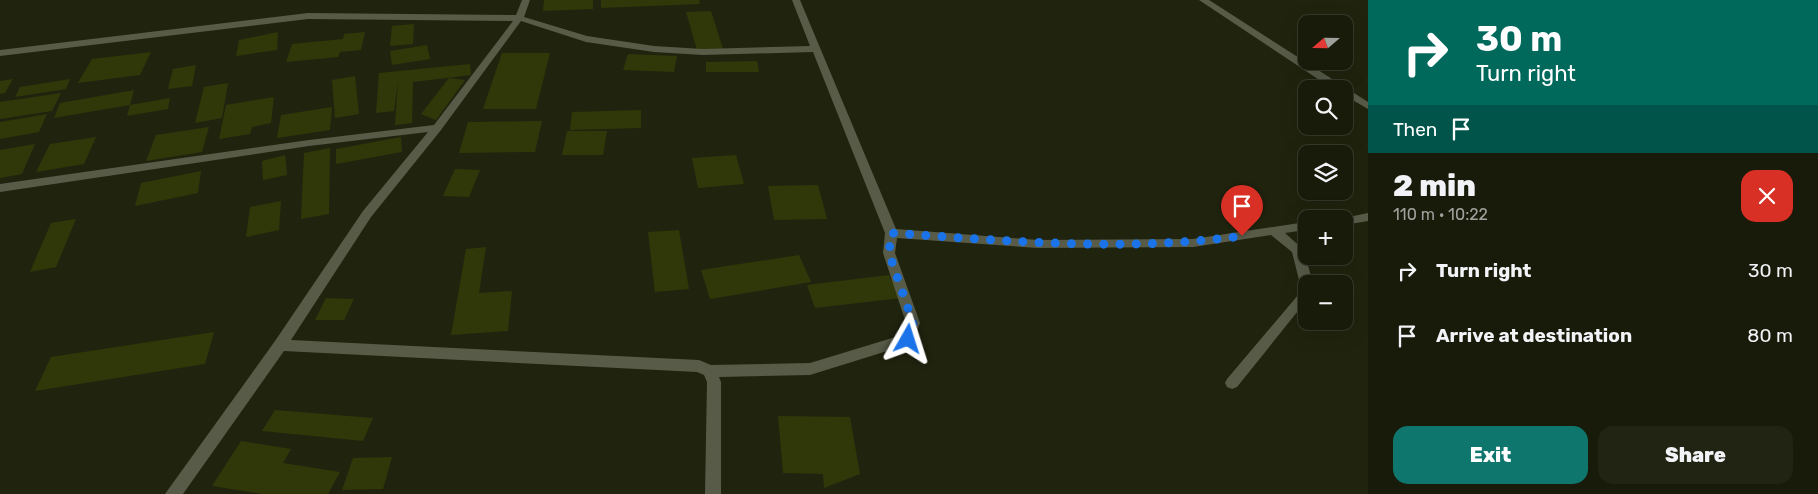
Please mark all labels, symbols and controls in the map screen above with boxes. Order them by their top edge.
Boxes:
north arrow [1298,15,1352,70]
map controls [1298,15,1353,330]
text: 30 m [1476,18,1562,60]
icon: right [1393,20,1458,85]
text: Turn right [1476,60,1576,87]
button: search [1298,80,1353,135]
icon: arrive [1447,115,1475,143]
text: Then [1393,118,1437,141]
button: layers [1298,145,1353,200]
text: 2 min [1393,168,1476,204]
button: close [1741,170,1793,222]
pin [1221,185,1263,236]
icon: arrive [1228,192,1256,220]
text: 110 m · 10:22 [1393,205,1488,224]
button: + [1298,210,1353,265]
icon: right [1393,257,1421,285]
text: Turn right [1436,259,1531,282]
text: 30 m [1748,259,1793,282]
button: − [1298,275,1353,330]
position arrow [881,312,933,364]
icon: arrive [1393,322,1421,350]
text: Arrive at destination [1436,324,1632,347]
text: 80 m [1747,324,1793,347]
button: Exit [1393,426,1588,484]
button: Share [1598,426,1793,484]

